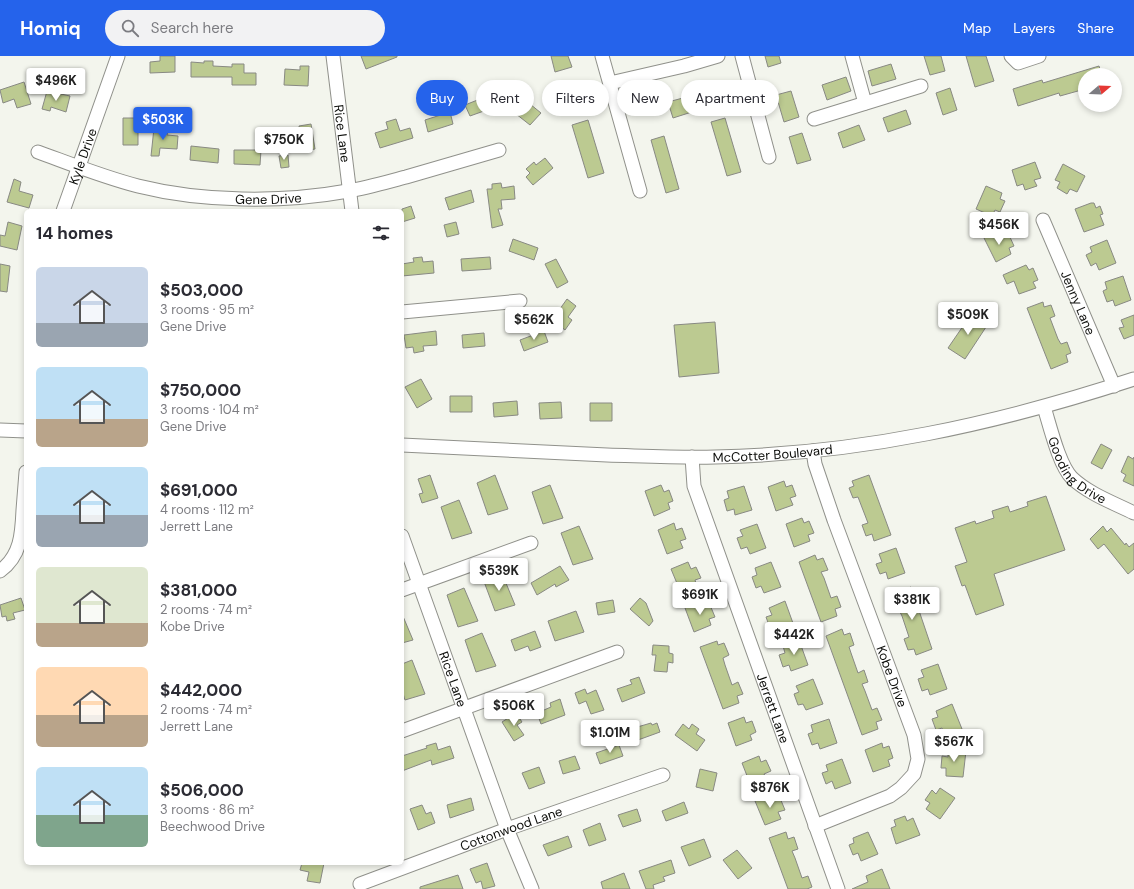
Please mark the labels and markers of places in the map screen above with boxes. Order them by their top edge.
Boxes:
pin: $496K [28,68,84,102]
pin: $503K [135,107,191,141]
pin: $750K [256,127,312,161]
pin: $456K [971,212,1027,246]
pin: $509K [940,302,996,336]
pin: $562K [506,307,562,341]
pin: $539K [471,558,527,592]
pin: $691K [672,582,728,616]
pin: $381K [884,587,940,621]
pin: $442K [766,622,822,656]
pin: $506K [486,693,542,727]
pin: $1.01M [577,720,643,754]
pin: $567K [926,729,982,763]
pin: $876K [742,775,798,809]

